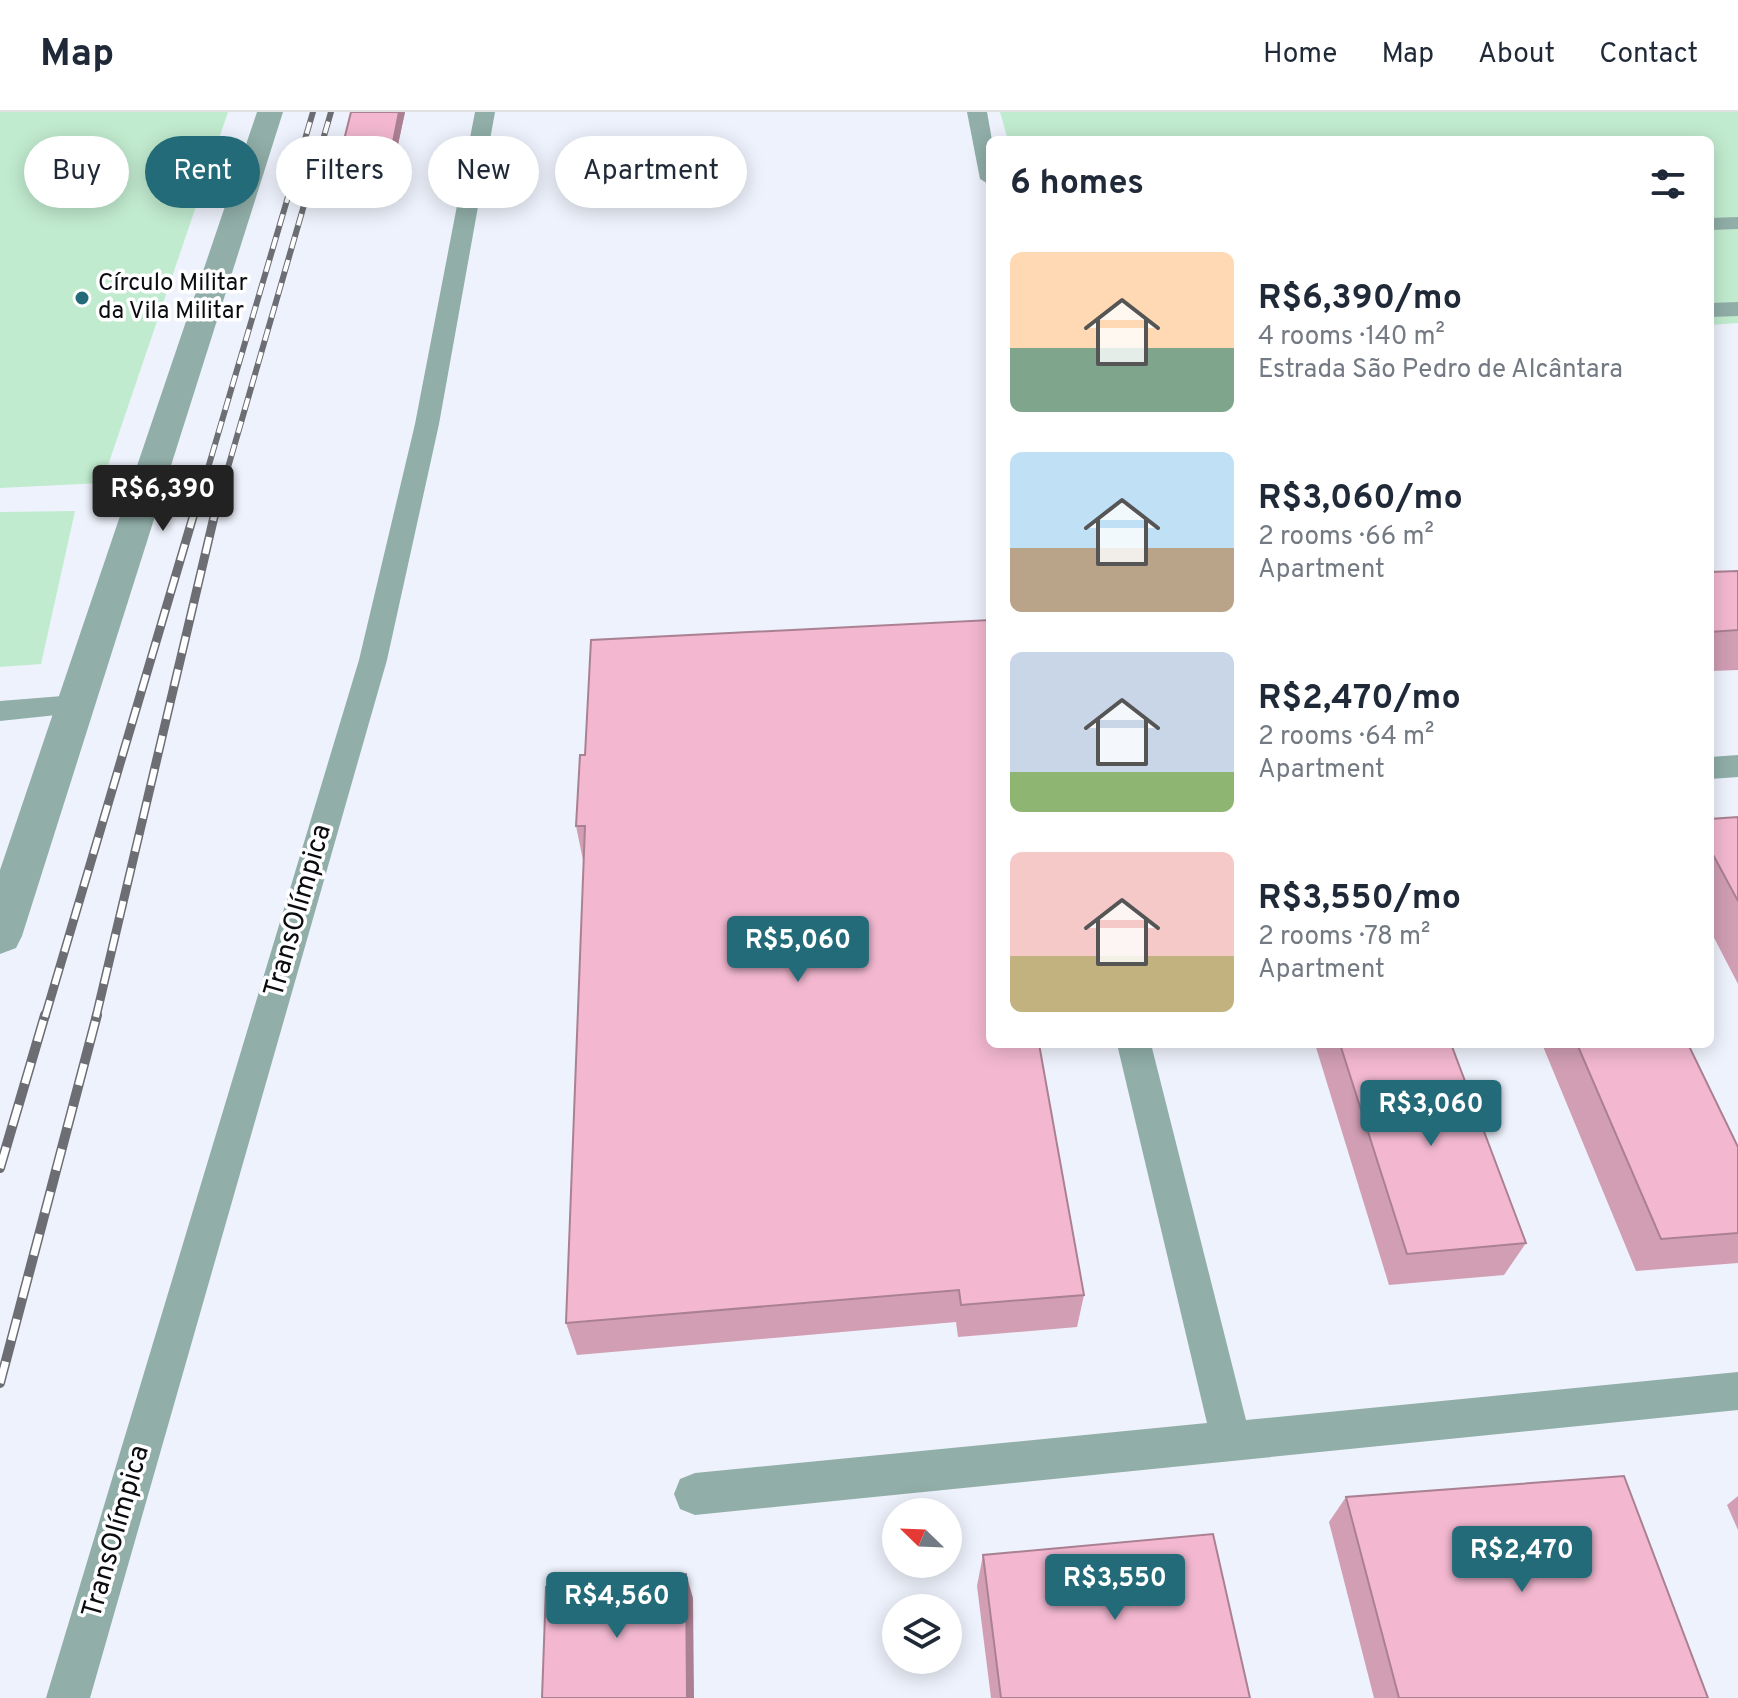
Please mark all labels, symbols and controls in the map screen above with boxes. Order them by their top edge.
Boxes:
text: Map [40,31,114,80]
text: Home [1263,37,1337,73]
text: Map [1381,37,1434,73]
text: About [1478,37,1555,73]
text: Contact [1599,37,1698,73]
chip: Buy [24,136,129,208]
chip: Rent [145,136,260,208]
chip: Filters [276,136,412,208]
chip: New [428,136,539,208]
chip: Apartment [555,136,747,208]
icon: filters [1646,162,1690,206]
text: 6 homes [1010,163,1144,206]
place label: Círculo Militar da Vila Militar [98,269,248,327]
text: R$6,390/mo [1258,278,1462,321]
icon: home [1074,284,1170,380]
marker: Círculo Militar da Vila Militar [73,289,91,307]
text: 4 rooms · 140 m² [1258,321,1445,354]
text: Estrada São Pedro de Alcântara [1258,354,1623,387]
pin: R$6,390 [89,465,237,533]
text: R$6,390 [111,474,215,507]
text: R$3,060/mo [1258,478,1463,521]
icon: home [1074,484,1170,580]
text: 2 rooms · 66 m² [1258,521,1434,554]
text: Apartment [1258,554,1385,587]
text: R$2,470/mo [1258,678,1461,721]
icon: home [1074,684,1170,780]
text: 2 rooms · 64 m² [1258,721,1434,754]
text: Apartment [1258,754,1385,787]
street label: TransOlímpica [257,820,341,1002]
text: R$3,550/mo [1258,878,1461,921]
icon: home [1074,884,1170,980]
pin: R$5,060 [724,916,872,984]
text: 2 rooms · 78 m² [1258,921,1430,954]
text: R$5,060 [745,925,851,958]
text: Apartment [1258,954,1385,987]
pin: R$3,060 [1357,1080,1505,1148]
text: R$3,060 [1378,1089,1484,1122]
street label: TransOlímpica [75,1441,159,1623]
north arrow [882,1498,962,1578]
map controls [882,1498,962,1674]
pin: R$2,470 [1448,1526,1596,1594]
text: R$2,470 [1470,1535,1574,1568]
pin: R$3,550 [1041,1554,1189,1622]
text: R$3,550 [1063,1563,1167,1596]
pin: R$4,560 [543,1572,691,1640]
text: R$4,560 [564,1581,670,1614]
button: layers [882,1594,962,1674]

